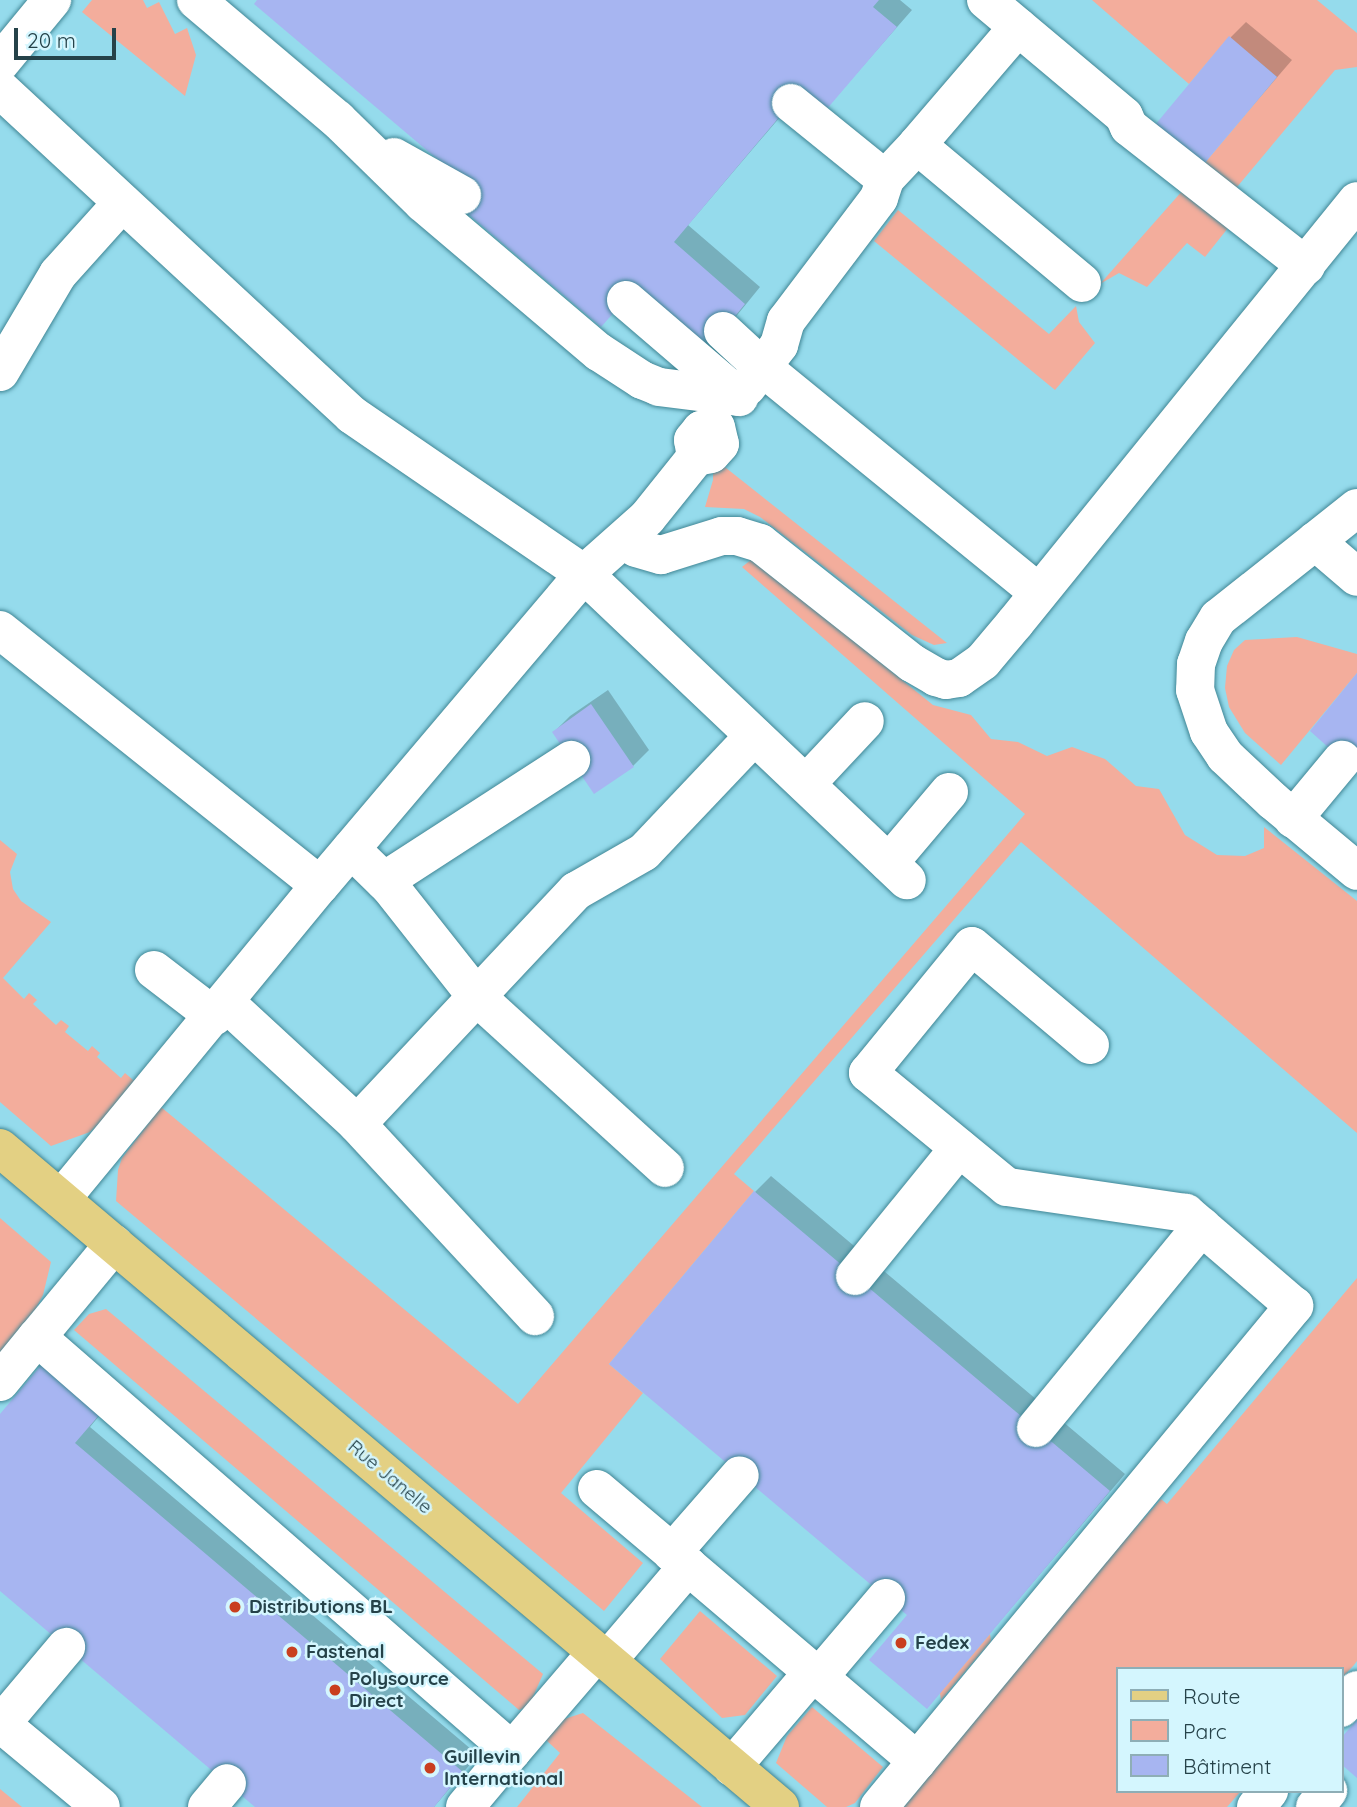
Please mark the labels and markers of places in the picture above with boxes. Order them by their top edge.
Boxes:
place label: Distributions BL [249,1596,393,1618]
marker: Distributions BL [227,1599,243,1615]
place label: Fedex [915,1632,969,1654]
marker: Fedex [893,1635,909,1651]
place label: Fastenal [306,1641,385,1663]
marker: Fastenal [284,1644,300,1660]
place label: Polysource Direct [349,1668,449,1712]
marker: Polysource Direct [327,1682,343,1698]
place label: Guillevin International [444,1746,563,1790]
marker: Guillevin International [422,1760,438,1776]

